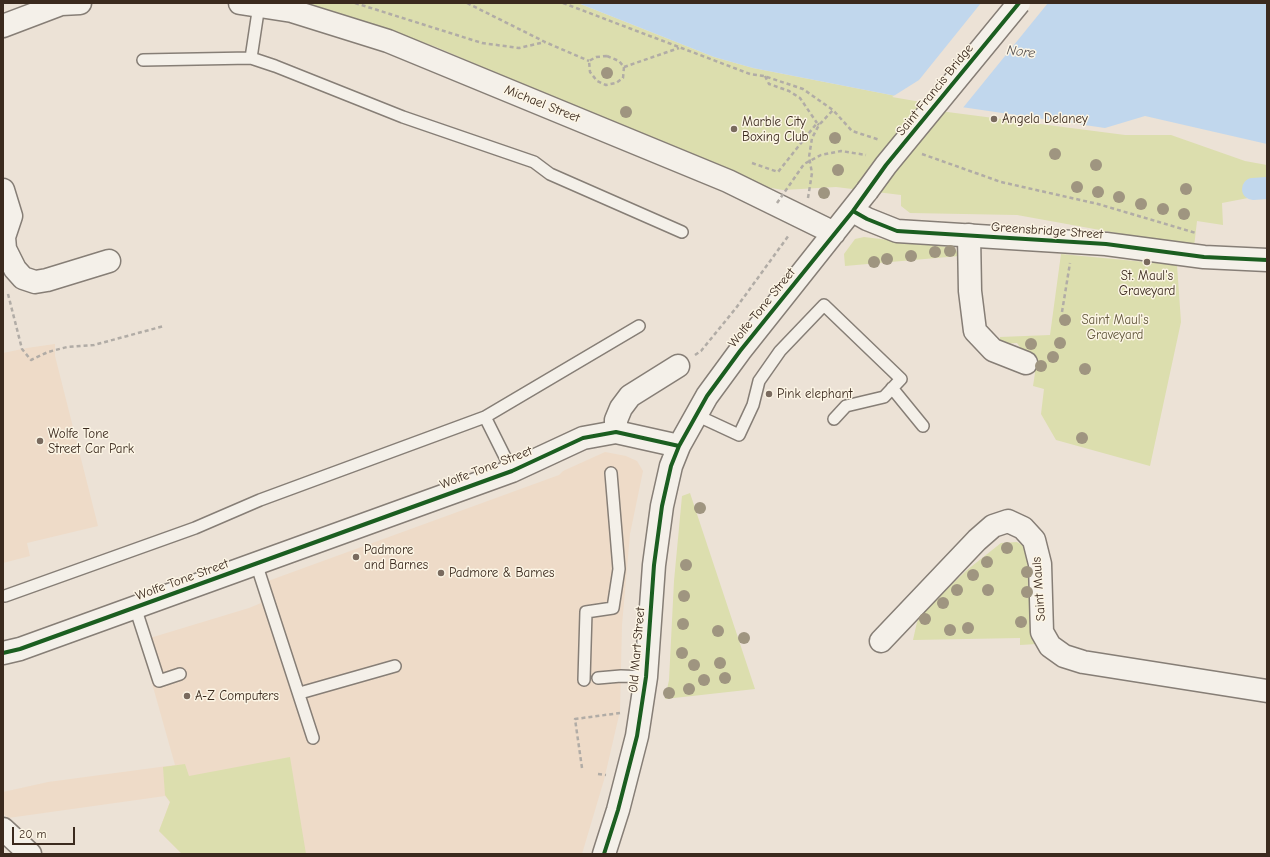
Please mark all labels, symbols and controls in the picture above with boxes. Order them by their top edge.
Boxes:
street label: Saint Francis Bridge [893,41,977,139]
water label: Nore [1006,42,1036,62]
street label: Michael Street [502,82,582,126]
place label: Angela Delaney [1002,111,1088,127]
place label: Marble City Boxing Club [742,114,809,145]
marker: Angela Delaney [989,114,999,124]
marker: Marble City Boxing Club [729,124,739,134]
street label: Greensbridge Street [991,219,1103,243]
marker: St. Maul's Graveyard [1142,257,1152,267]
street label: Wolfe Tone Street [725,265,799,351]
place label: St. Maul's Graveyard [1119,268,1175,299]
park label: Saint Maul's Graveyard [1081,312,1149,343]
place label: Pink elephant [777,386,852,402]
marker: Pink elephant [764,389,774,399]
place label: Wolfe Tone Street Car Park [48,426,134,457]
marker: Wolfe Tone Street Car Park [35,436,45,446]
street label: Wolfe Tone Street [438,443,534,493]
place label: Padmore and Barnes [364,542,428,573]
marker: Padmore and Barnes [351,552,361,562]
street label: Wolfe Tone Street [133,556,231,604]
street label: Saint Mauls [1029,556,1049,622]
place label: Padmore & Barnes [449,565,554,581]
marker: Padmore & Barnes [436,568,446,578]
street label: Old Mart Street [625,607,649,693]
place label: A-Z Computers [195,688,279,704]
marker: A-Z Computers [182,691,192,701]
scale bar [14,819,77,845]
text: 20 m [19,827,47,841]

